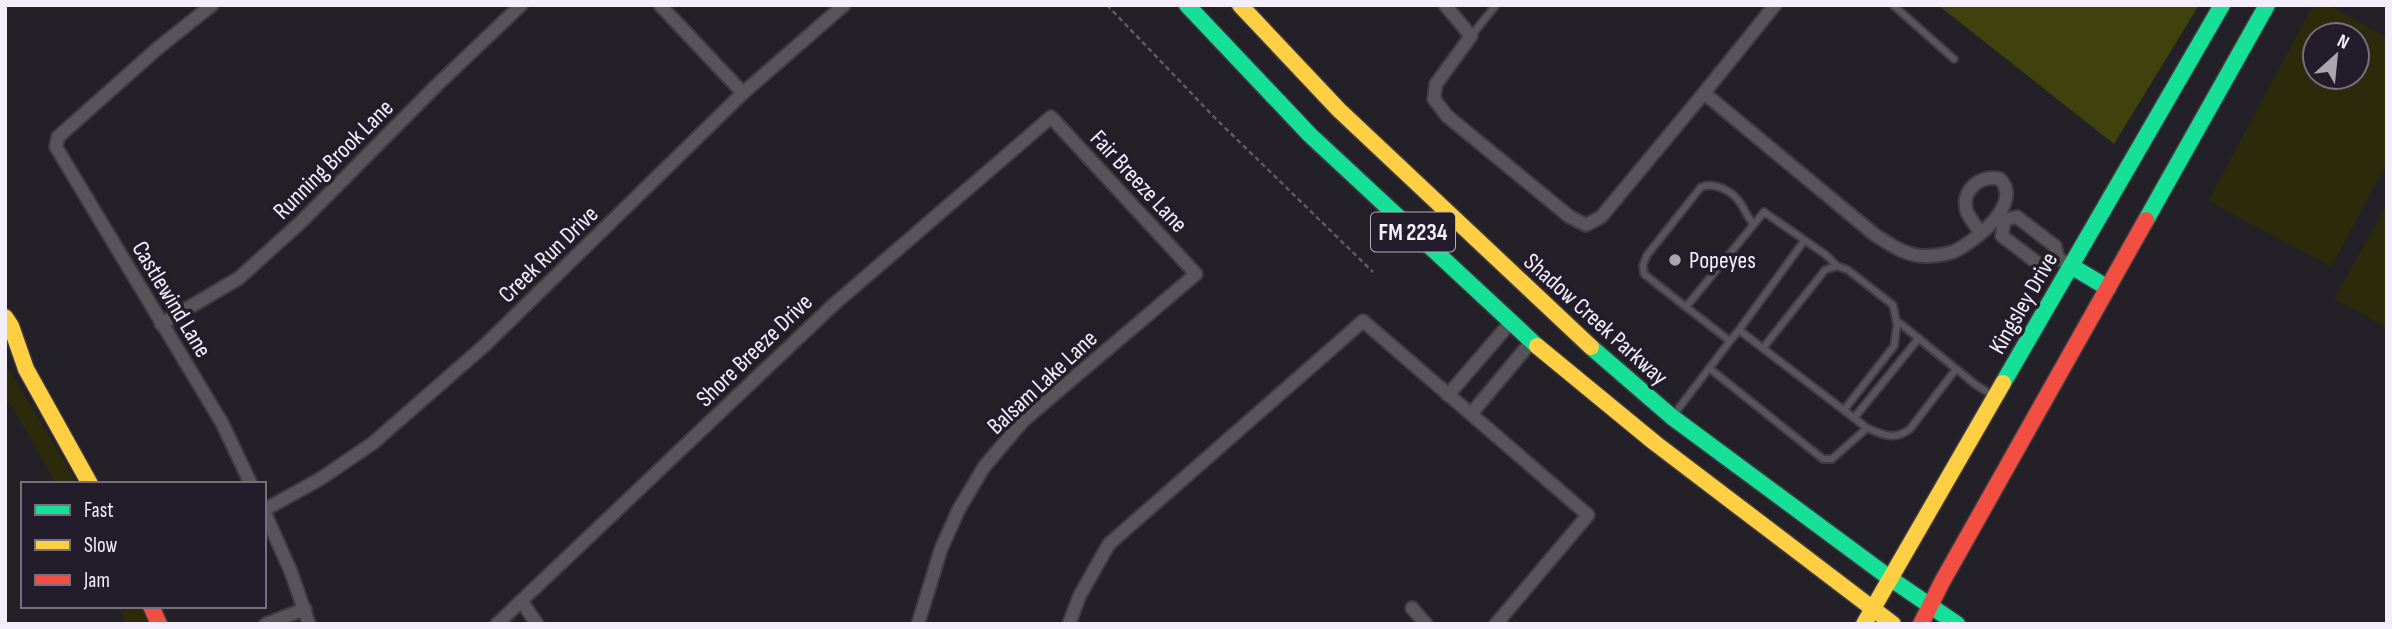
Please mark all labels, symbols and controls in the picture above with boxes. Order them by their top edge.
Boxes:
north arrow [2301,21,2371,91]
text: N [2333,30,2353,55]
street label: Running Brook Lane [267,93,399,225]
street label: Fair Breeze Lane [1084,124,1193,239]
street label: Creek Run Drive [492,200,604,309]
road number: FM 2234 [1371,213,1455,252]
street label: Castlewind Lane [126,236,218,363]
place label: Popeyes [1689,246,1756,275]
street label: Shadow Creek Parkway [1518,247,1674,392]
street label: Kingsley Drive [1983,247,2064,359]
marker: Popeyes [1667,252,1683,268]
street label: Shore Breeze Drive [690,288,819,413]
street label: Balsam Lake Lane [981,324,1103,441]
legend [21,482,266,608]
text: Fast [84,498,114,523]
text: Slow [84,533,118,558]
text: Jam [83,568,110,593]

